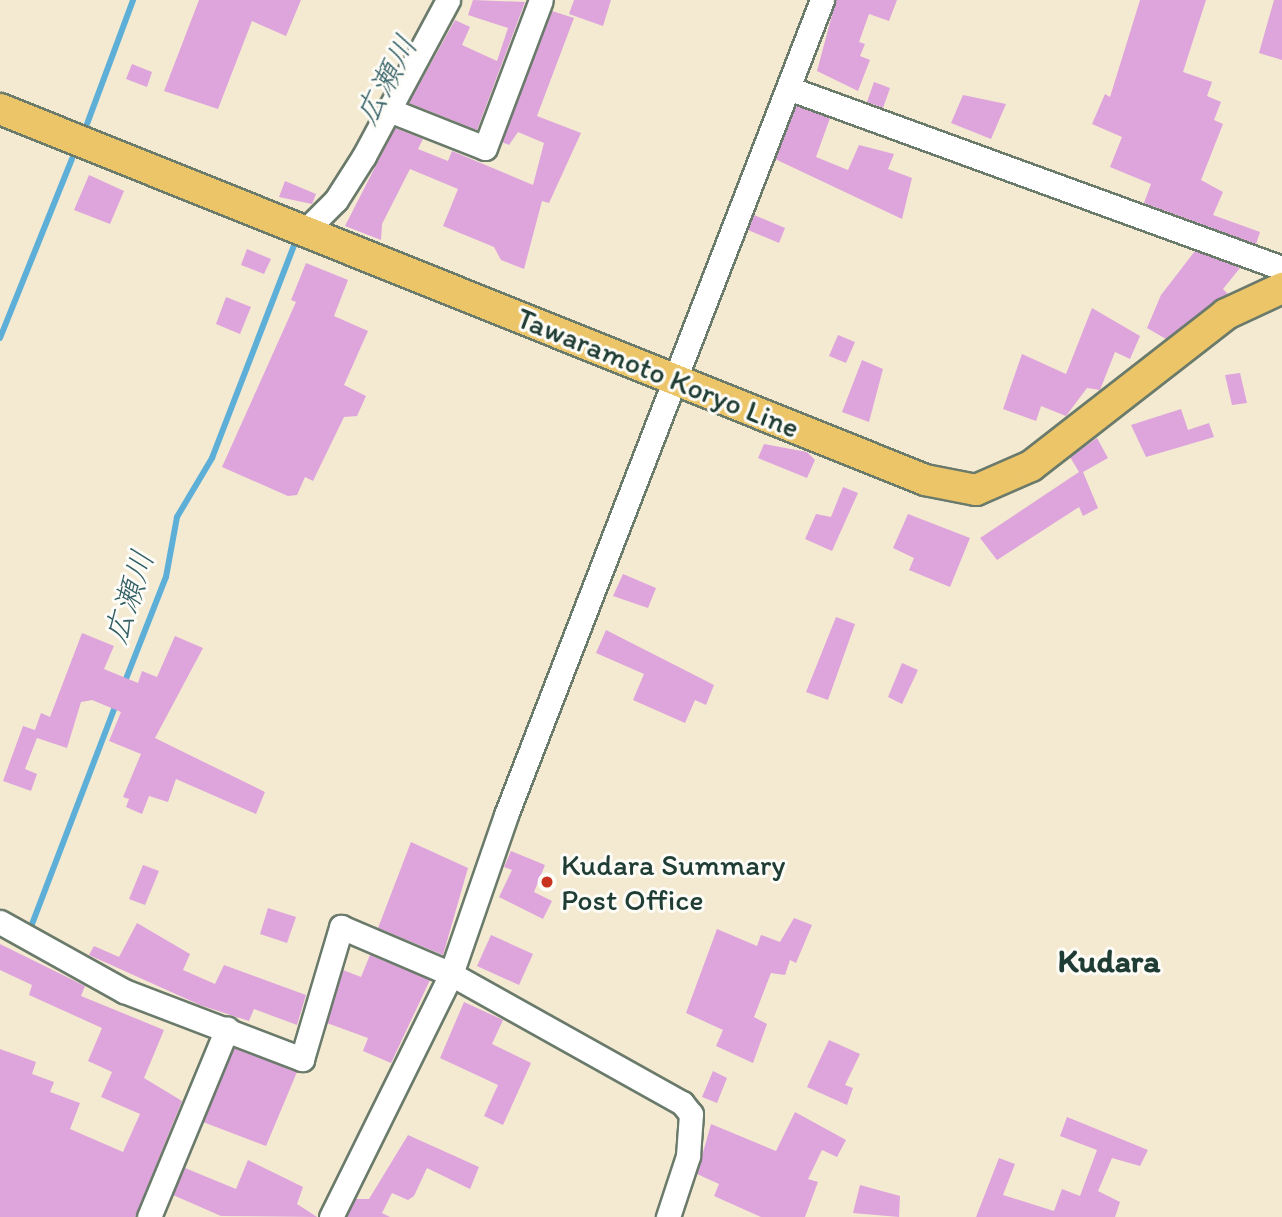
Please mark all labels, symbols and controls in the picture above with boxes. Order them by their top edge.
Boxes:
water label: 広瀬川 [347,29,425,131]
street label: Tawaramoto Koryo Line [511,300,805,446]
water label: 広瀬川 [96,545,162,649]
place label: Kudara Summary Post Office [561,847,785,917]
marker: Kudara Summary Post Office [539,874,555,890]
district label: Kudara [1058,941,1160,981]

